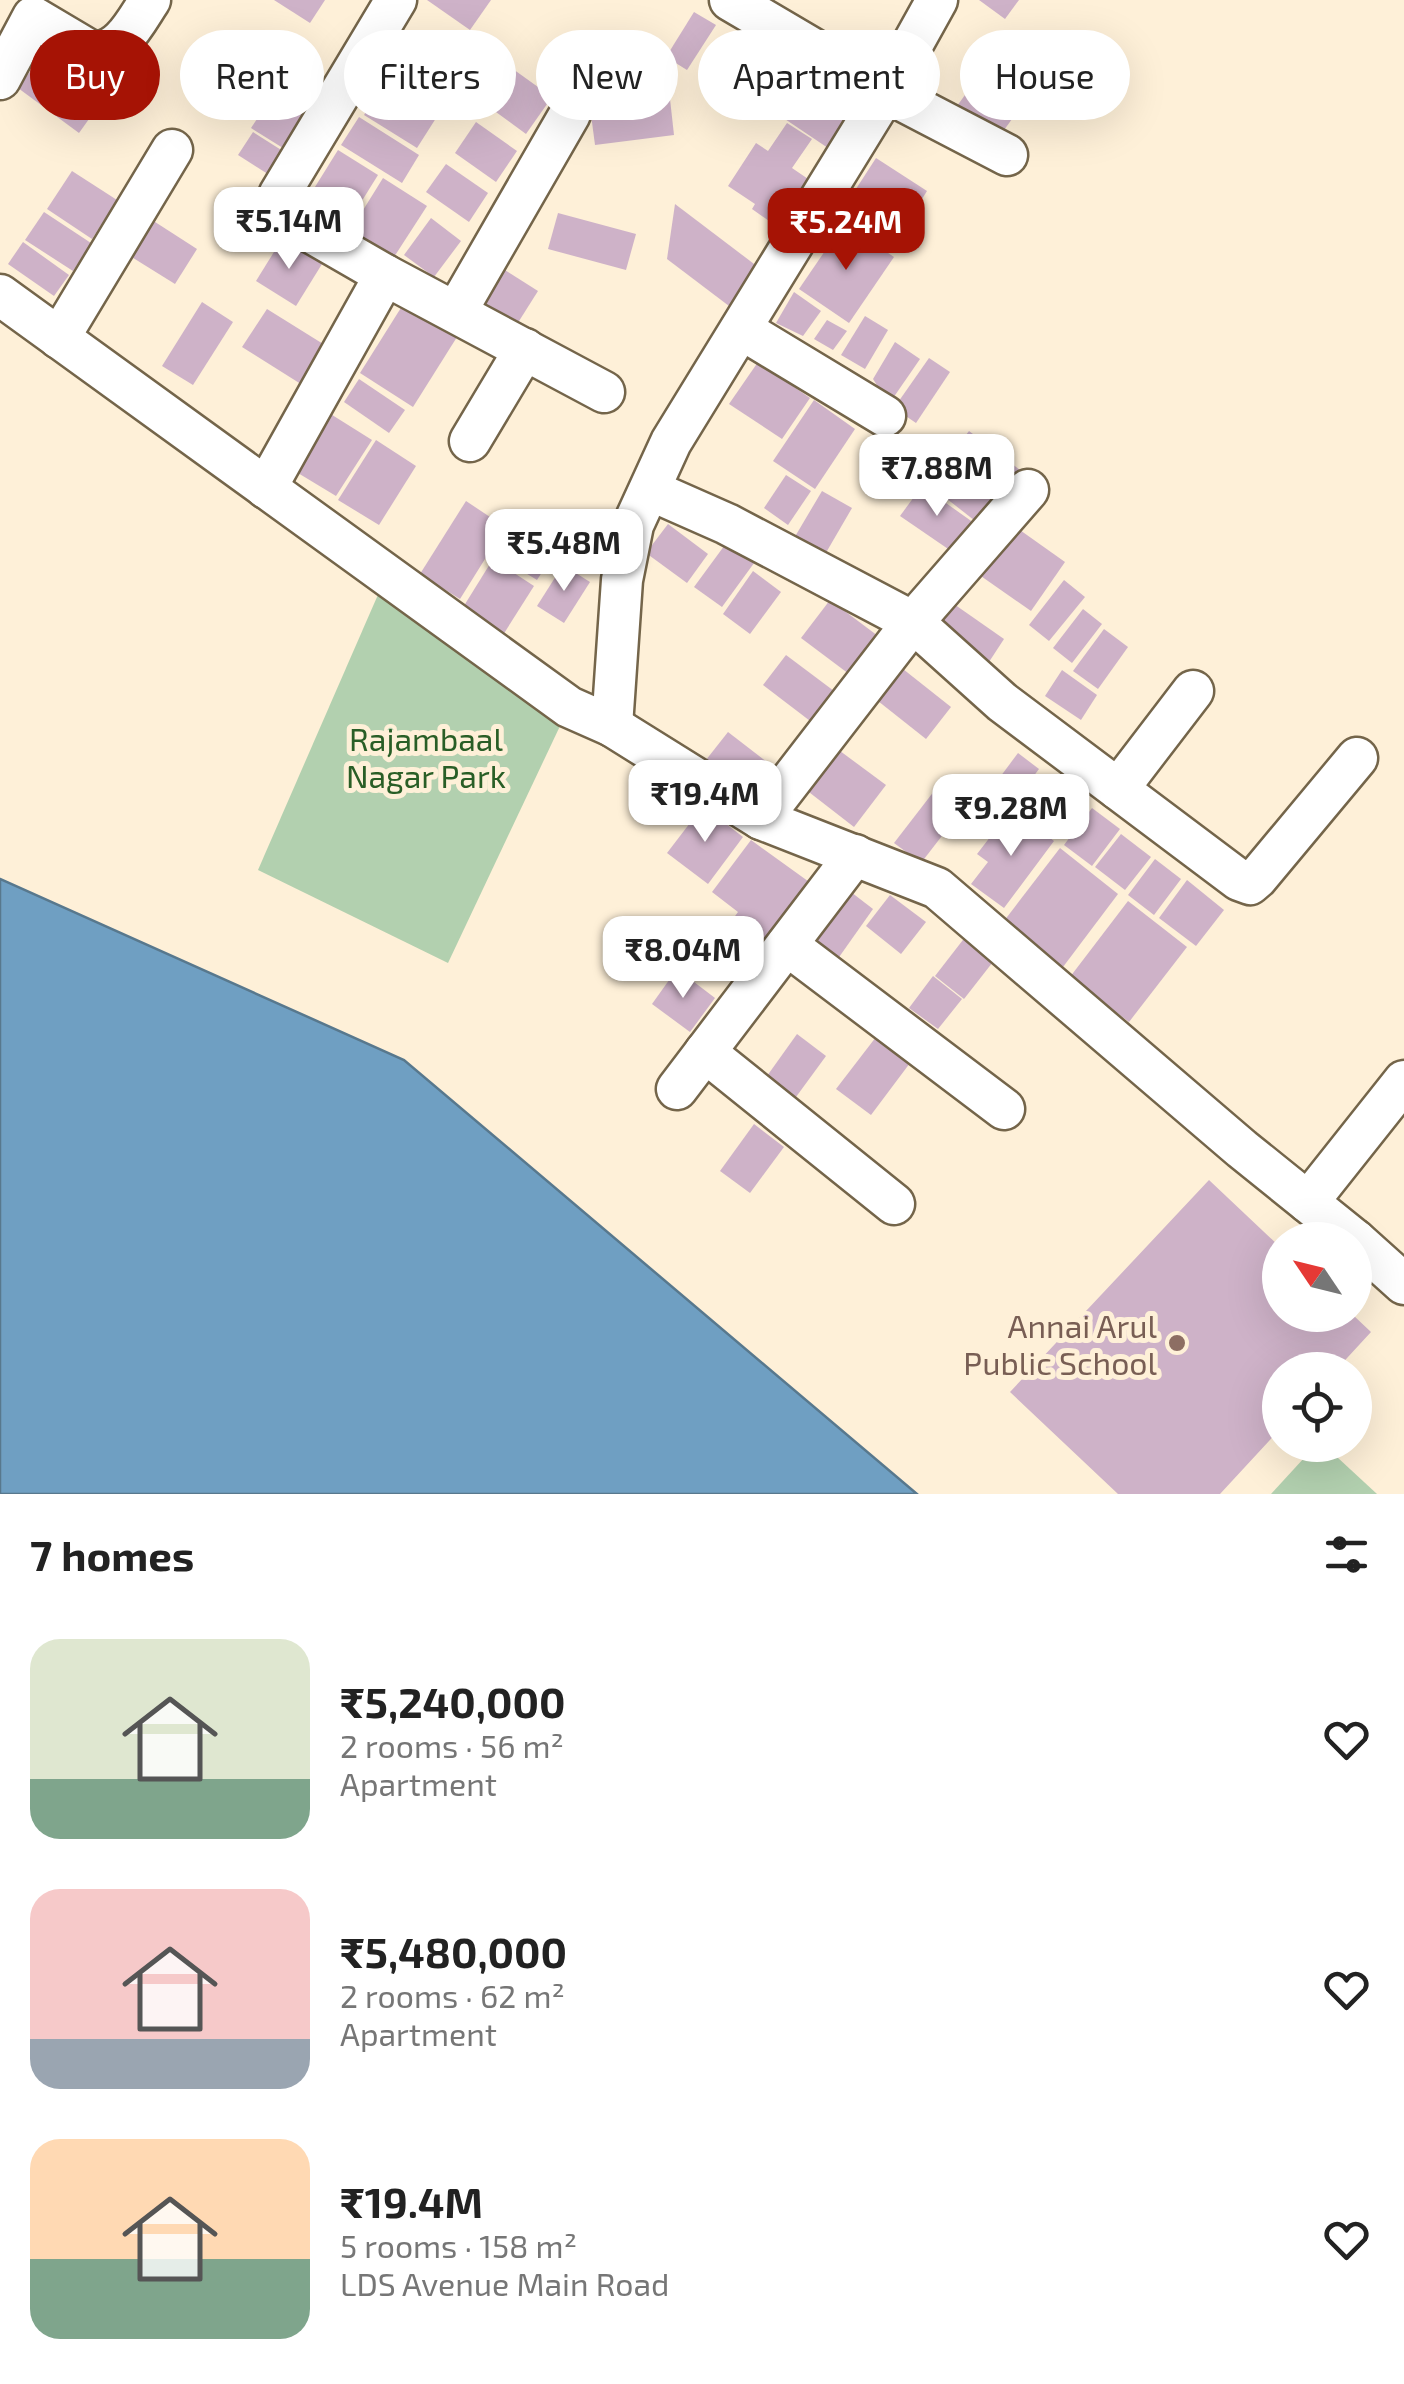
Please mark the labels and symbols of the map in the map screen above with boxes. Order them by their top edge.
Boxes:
pin: ₹5.14M [208,187,370,272]
pin: ₹5.24M [765,188,927,273]
pin: ₹7.88M [856,434,1018,519]
pin: ₹5.48M [483,509,645,594]
park label: Rajambaal Nagar Park [346,719,506,794]
pin: ₹19.4M [624,760,786,845]
pin: ₹9.28M [930,774,1092,859]
pin: ₹8.04M [602,916,764,1001]
north arrow [1262,1222,1372,1332]
place label: Annai Arul Public School [963,1306,1157,1381]
marker: Annai Arul Public School [1166,1332,1188,1354]

